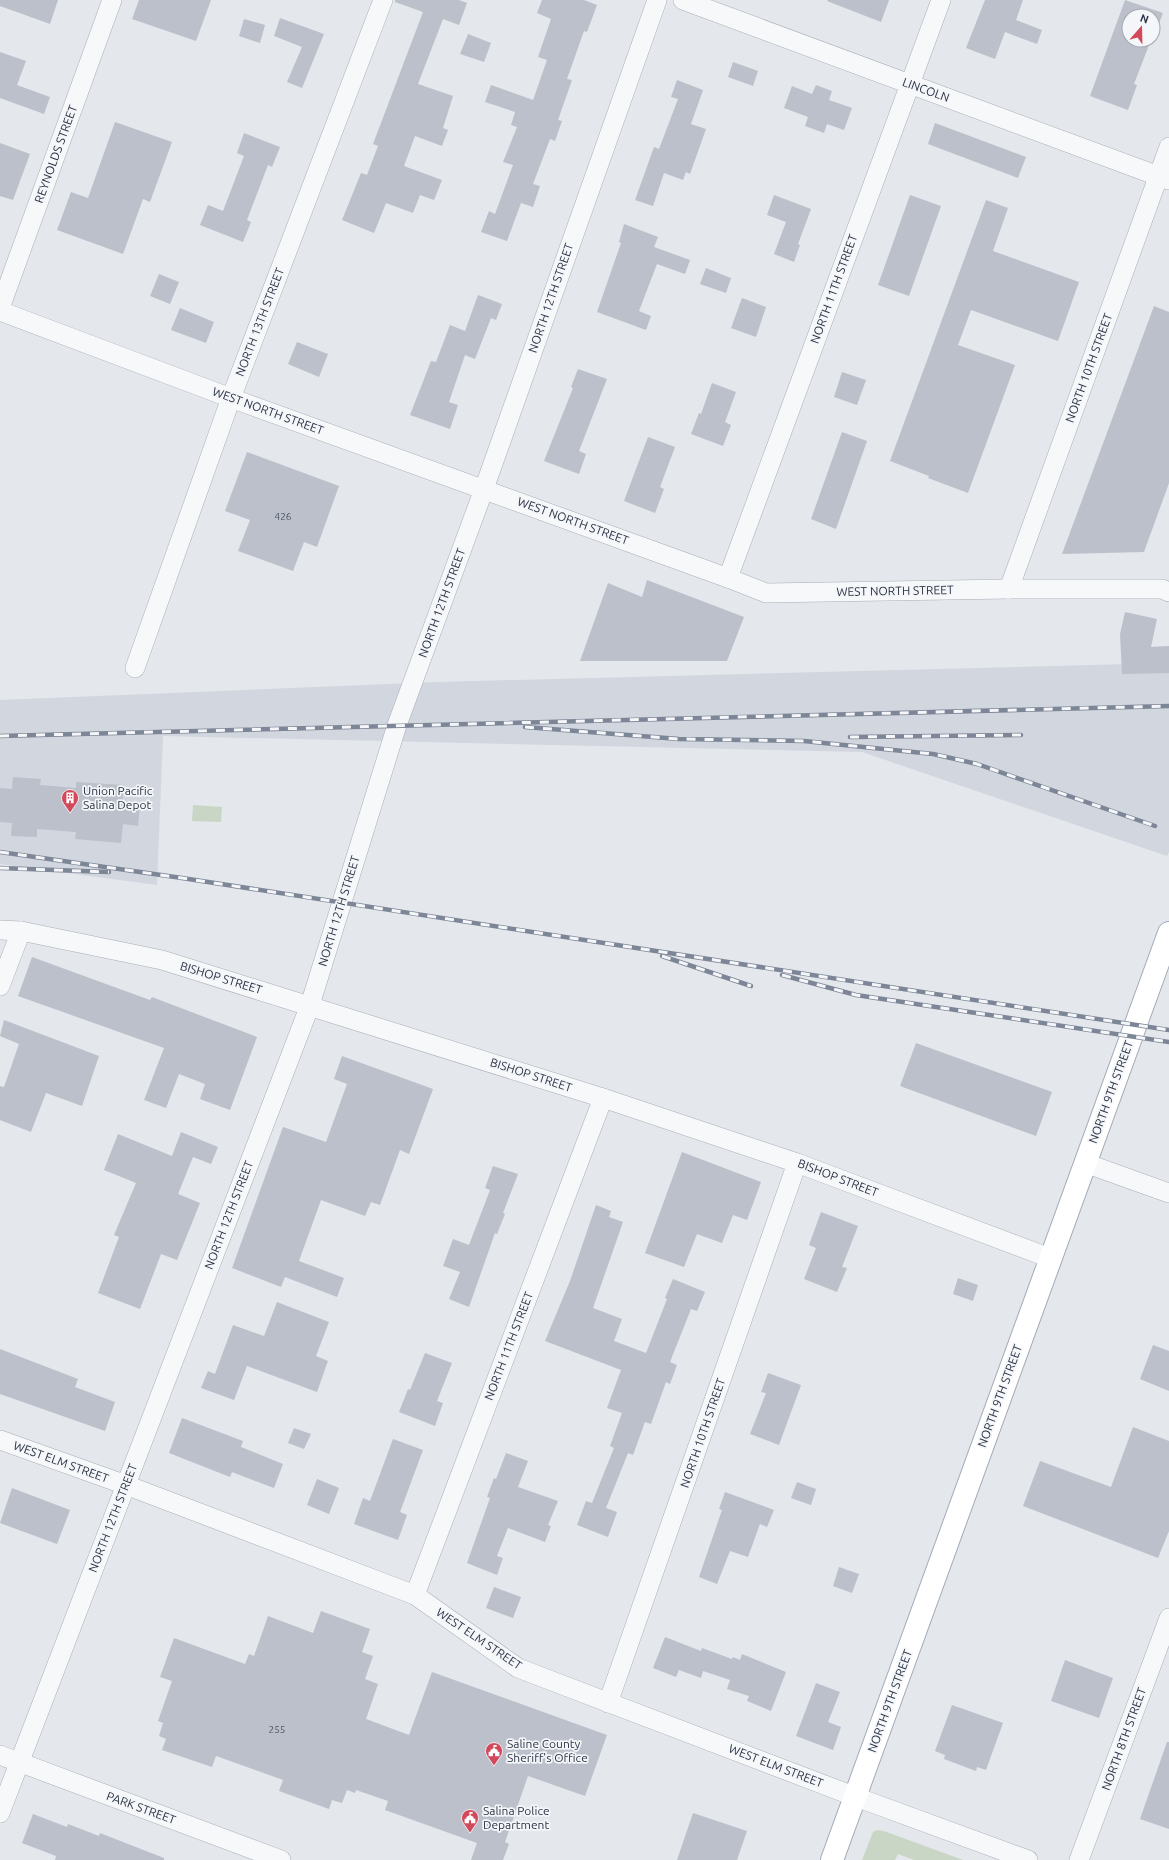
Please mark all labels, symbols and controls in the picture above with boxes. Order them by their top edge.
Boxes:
north arrow [1121,8,1161,48]
text: N [1139,12,1150,26]
street label: LINCOLN [901,75,951,104]
street label: REYNOLDS STREET [32,103,79,205]
street label: NORTH 11TH STREET [808,232,859,345]
street label: NORTH 12TH STREET [526,241,576,354]
street label: NORTH 13TH STREET [233,265,286,378]
street label: NORTH 10TH STREET [1063,311,1114,424]
street label: WEST NORTH STREET [211,384,326,437]
street label: WEST NORTH STREET [516,494,631,547]
house number: 426 [275,511,292,522]
street label: NORTH 12TH STREET [416,546,467,659]
street label: WEST NORTH STREET [836,583,954,598]
place label: Union Pacific Salina Depot [83,784,153,811]
building icon: Union Pacific Salina Depot [60,788,80,813]
street label: NORTH 12TH STREET [315,854,362,968]
street label: BISHOP STREET [179,959,264,996]
street label: NORTH 9TH STREET [1086,1038,1135,1145]
street label: BISHOP STREET [489,1055,574,1094]
street label: BISHOP STREET [796,1156,881,1199]
street label: NORTH 12TH STREET [202,1158,255,1271]
street label: NORTH 11TH STREET [482,1289,535,1402]
street label: NORTH 9TH STREET [975,1342,1024,1449]
street label: NORTH 10TH STREET [678,1376,728,1489]
street label: WEST ELM STREET [12,1438,111,1485]
street label: NORTH 12TH STREET [86,1461,139,1574]
street label: WEST ELM STREET [434,1605,525,1672]
street label: NORTH 9TH STREET [865,1647,914,1754]
street label: NORTH 8TH STREET [1099,1685,1148,1792]
house number: 255 [269,1724,285,1735]
place label: Saline County Sheriff's Office [507,1737,588,1764]
public building icon: Saline County Sheriff's Office [484,1741,504,1766]
street label: WEST ELM STREET [727,1742,826,1790]
street label: PARK STREET [105,1789,178,1826]
place label: Salina Police Department [483,1804,550,1831]
public building icon: Salina Police Department [460,1808,480,1833]

